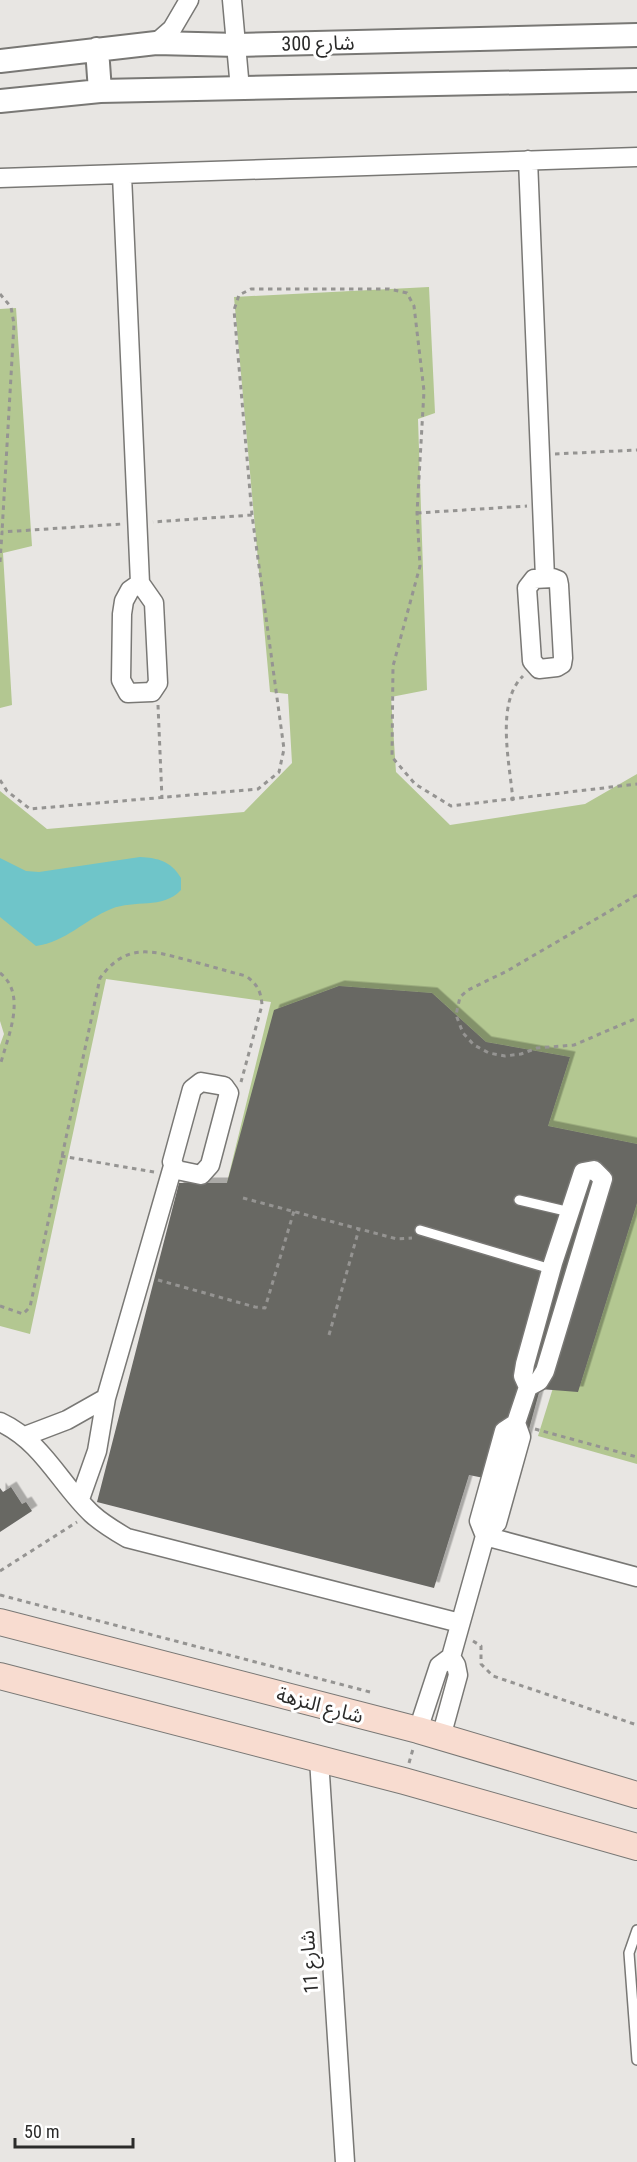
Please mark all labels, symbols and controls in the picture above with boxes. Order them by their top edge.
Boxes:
street label: شارع 300 [281,30,355,59]
street label: شارع النزهة [273,1682,366,1731]
street label: شارع 11 [295,1929,326,1994]
scale bar [15,2111,134,2149]
text: 50 m [24,2121,59,2142]

